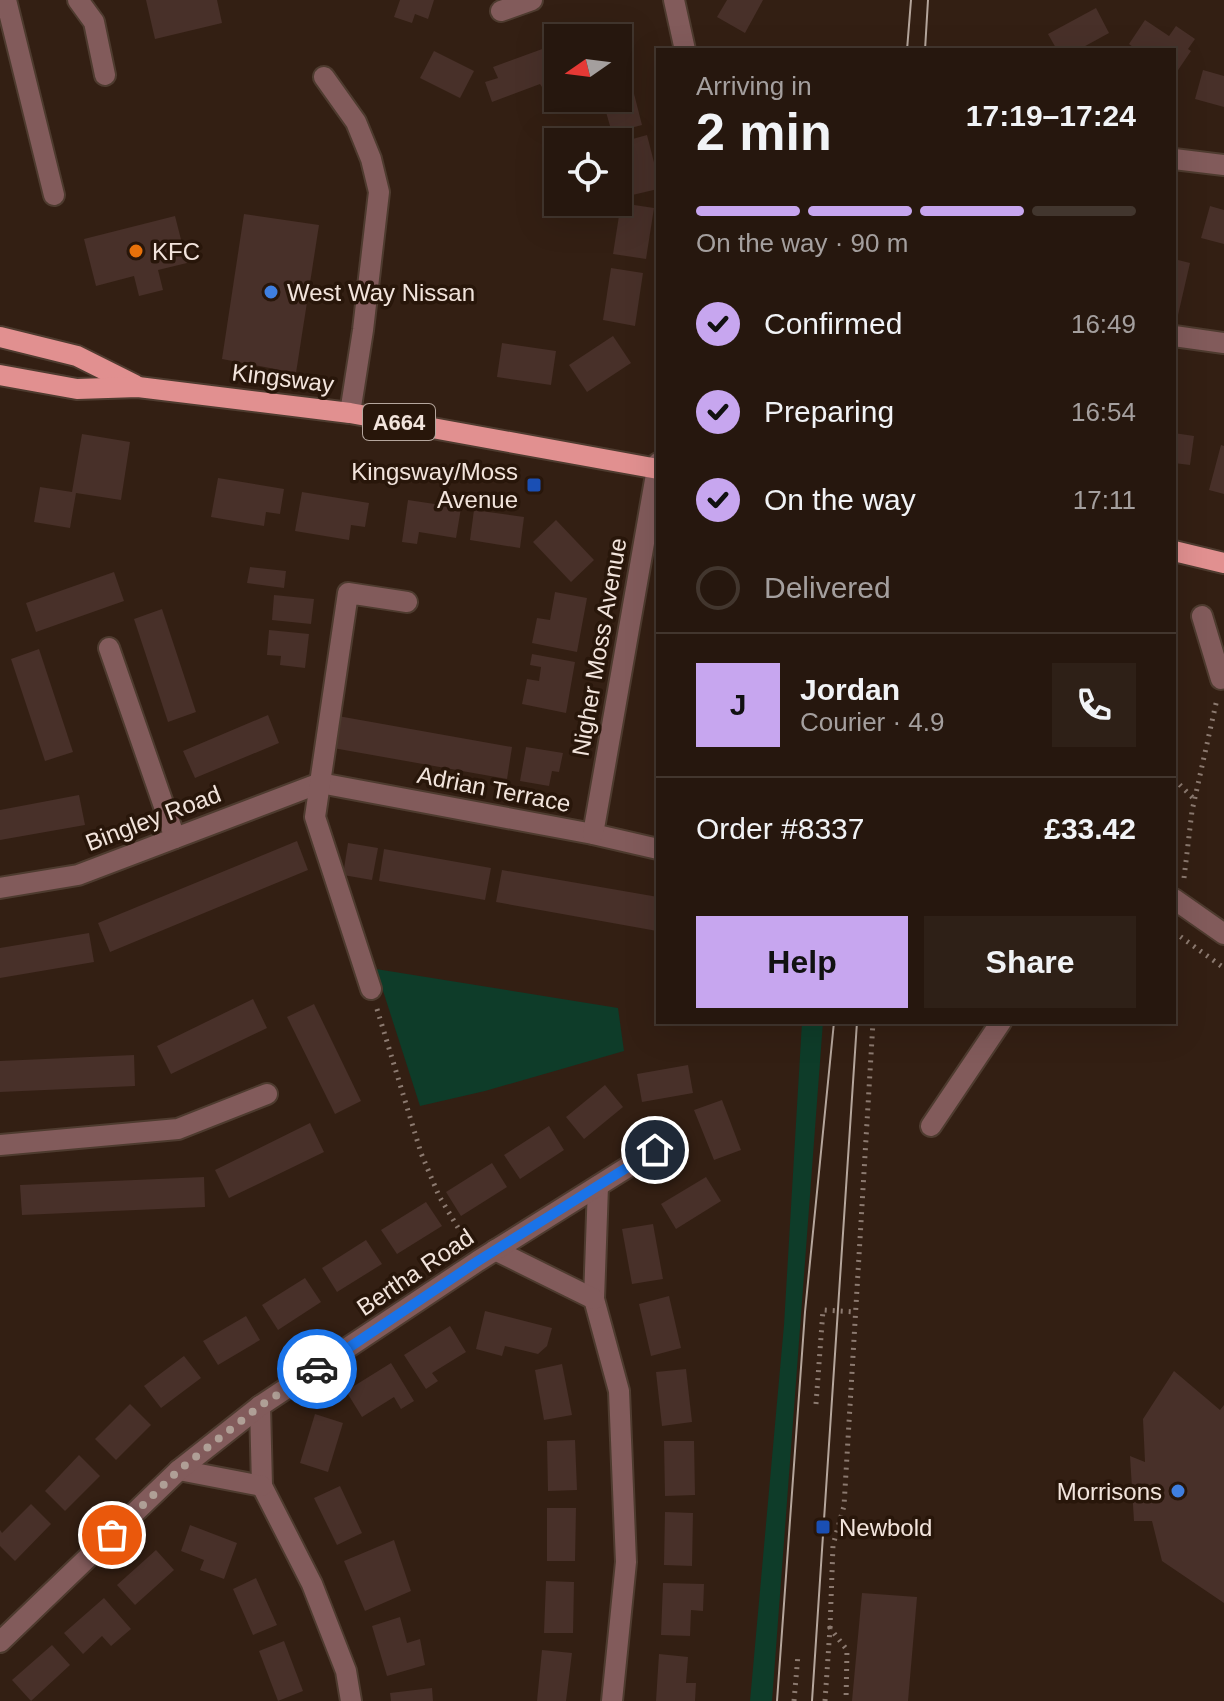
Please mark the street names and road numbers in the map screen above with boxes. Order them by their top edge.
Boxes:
street label: Kingsway [230,358,336,398]
road number: A664 [363,404,435,440]
street label: Nigher Moss Avenue [567,536,631,758]
street label: Adrian Terrace [415,761,573,817]
street label: Bingley Road [82,780,224,856]
street label: Bertha Road [352,1223,478,1321]

